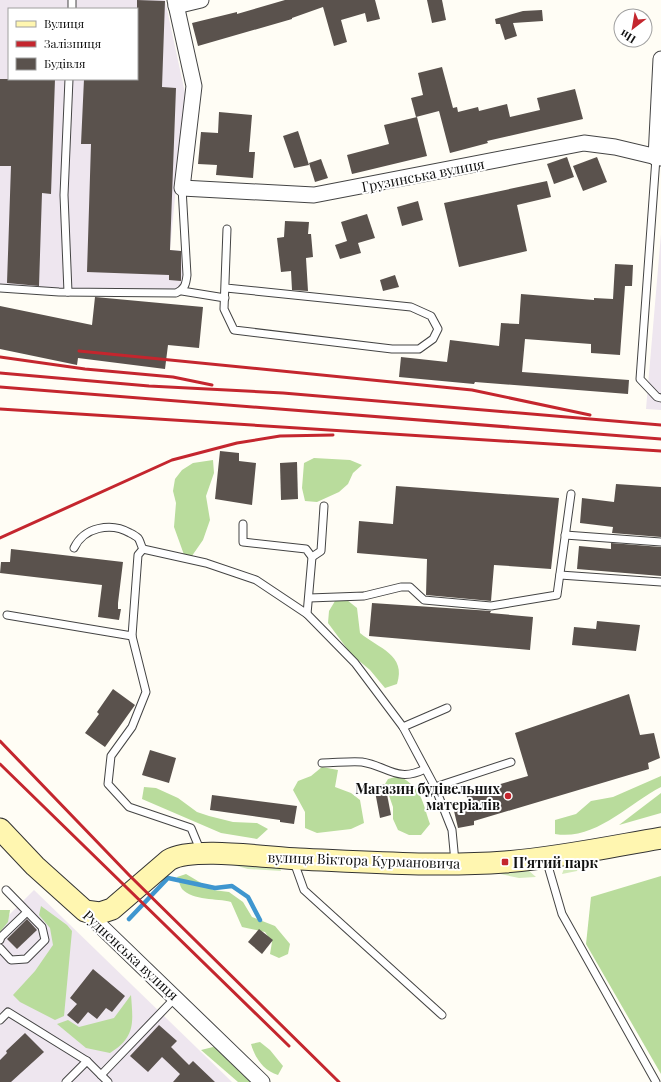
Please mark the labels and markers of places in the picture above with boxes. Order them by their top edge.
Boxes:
place label: Магазин будівельних матеріалів [355,779,500,814]
marker: Магазин будівельних матеріалів [503,791,513,801]
place label: П'ятий парк [513,853,598,872]
marker: П'ятий парк [500,857,510,867]

